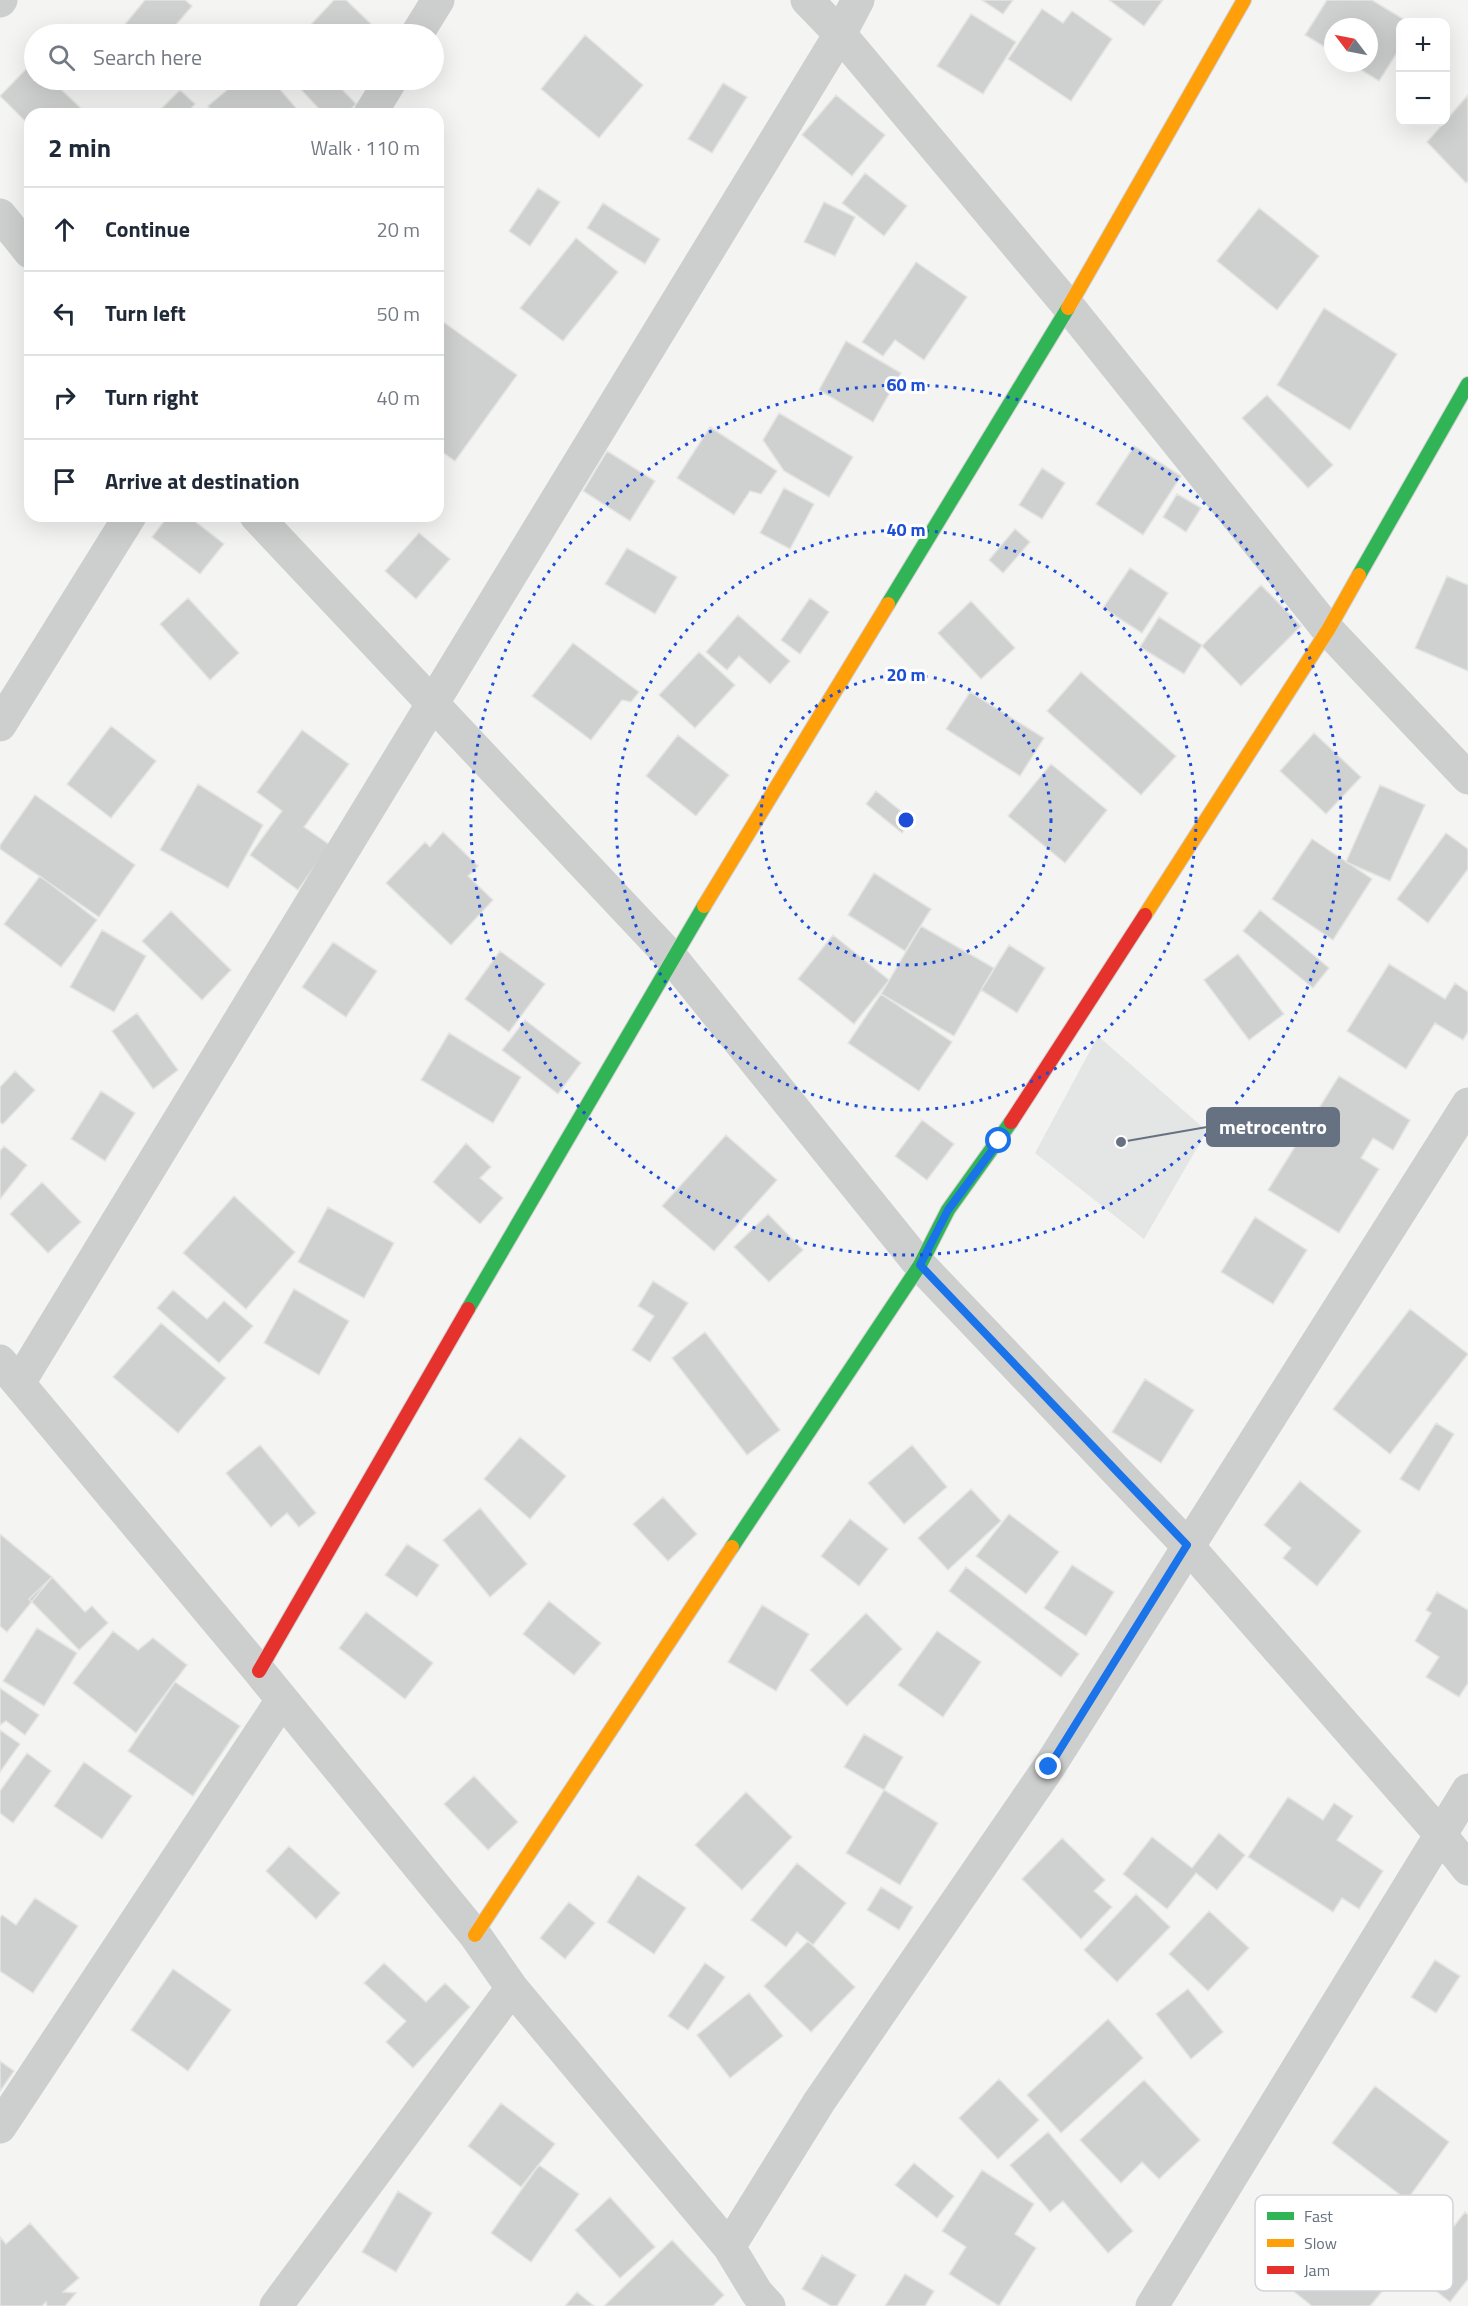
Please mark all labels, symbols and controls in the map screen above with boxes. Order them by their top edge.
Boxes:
north arrow [1324,18,1378,72]
map controls [1396,18,1450,126]
button: + [1396,18,1450,72]
search box [24,24,444,90]
text: Search here [93,40,202,74]
icon: search [45,41,78,74]
button: − [1396,72,1450,126]
text: 2 min [48,128,111,167]
text: Walk · 110 m [311,132,420,163]
text: Continue [105,212,190,246]
icon: ahead [48,213,81,246]
text: 20 m [376,214,420,245]
text: Turn left [105,296,186,330]
icon: left [48,297,81,330]
text: 50 m [376,298,420,329]
text: 60 m [886,371,926,398]
text: Turn right [105,380,199,414]
icon: right [48,381,81,414]
text: 40 m [376,382,420,413]
text: Arrive at destination [105,464,300,498]
icon: arrive [48,465,81,498]
text: 40 m [886,516,926,543]
text: 20 m [886,661,926,688]
centre of rings [896,810,916,830]
callout: metrocentro [1207,1108,1339,1146]
text: metrocentro [1219,1111,1327,1142]
route start [985,1127,1011,1153]
route end [1035,1753,1061,1779]
legend [1255,2195,1453,2291]
text: Fast [1304,2204,1333,2228]
text: Slow [1304,2231,1337,2255]
text: Jam [1304,2258,1330,2282]

